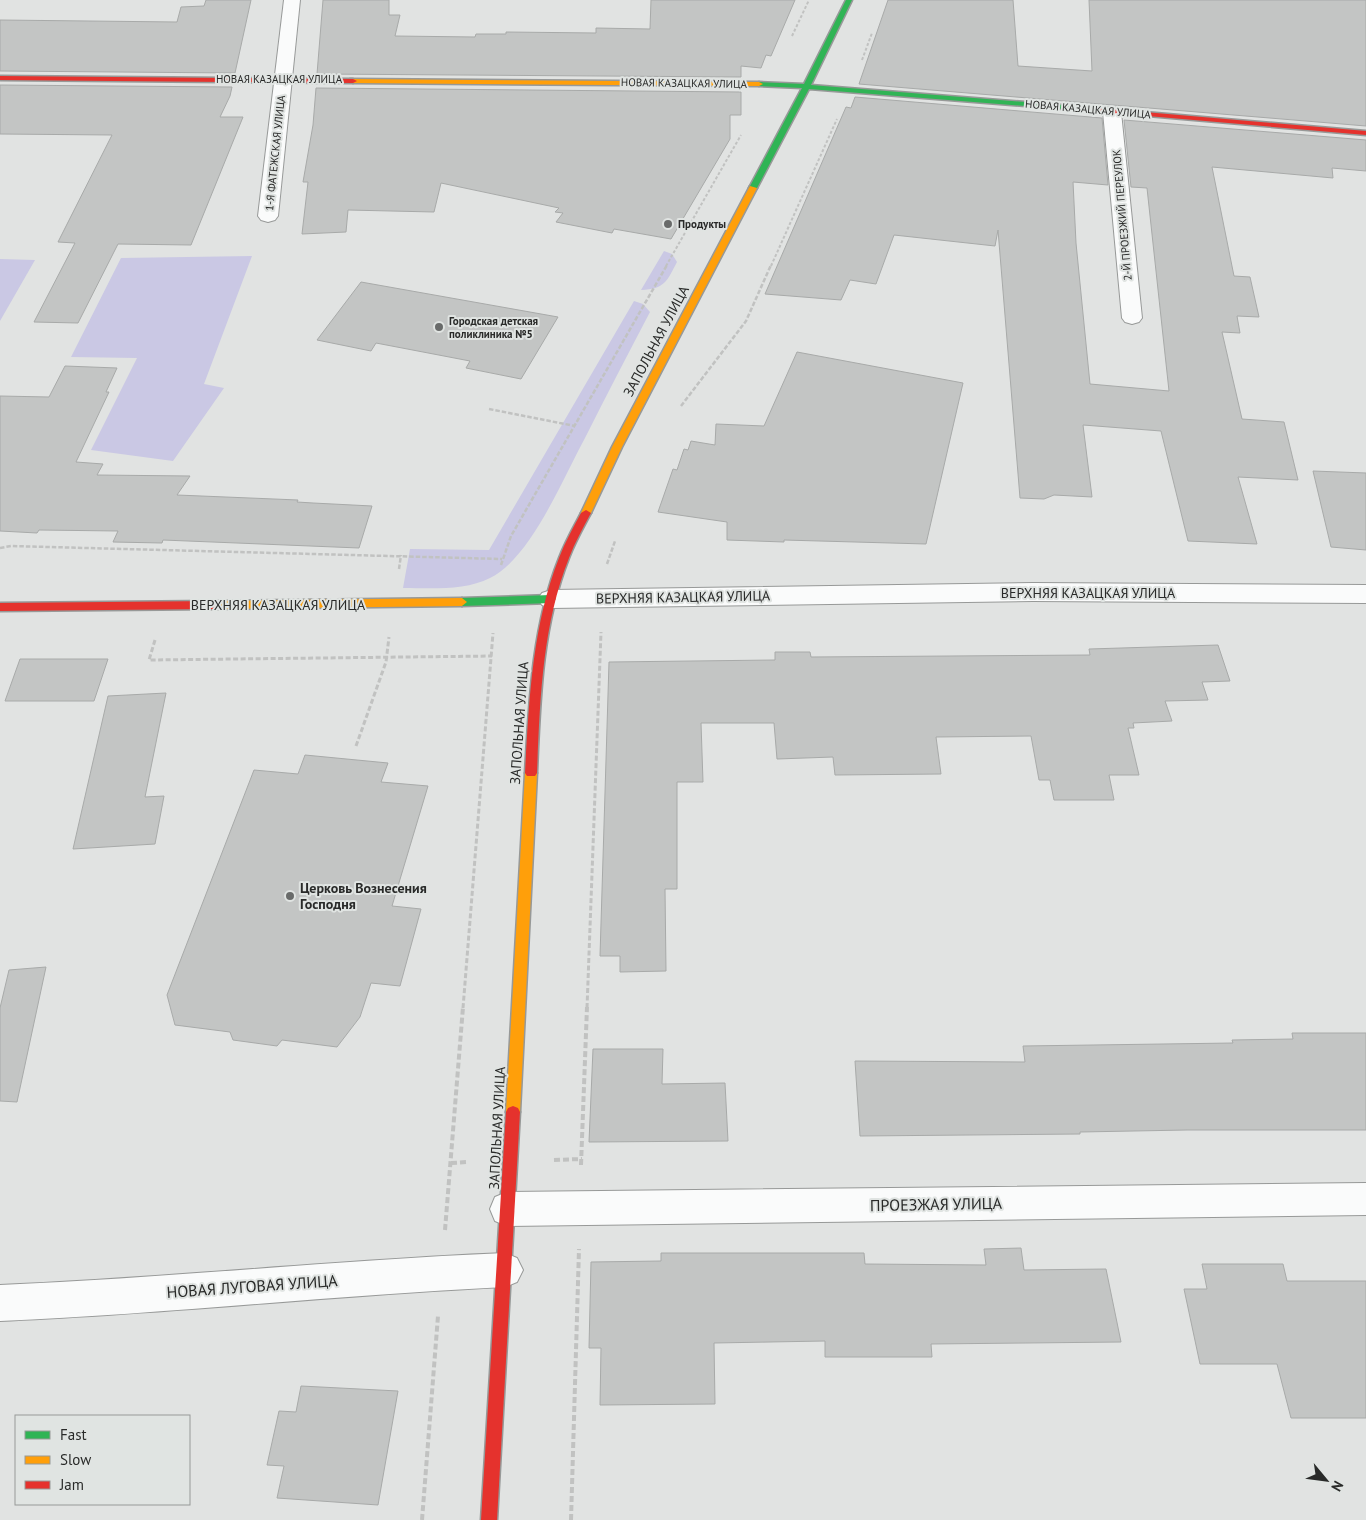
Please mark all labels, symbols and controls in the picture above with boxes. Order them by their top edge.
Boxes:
street label: НОВАЯ КАЗАЦКАЯ УЛИЦА [216,72,343,86]
street label: НОВАЯ КАЗАЦКАЯ УЛИЦА [621,75,748,91]
street label: 1-Я ФАТЕЖСКАЯ УЛИЦА [262,94,288,212]
street label: НОВАЯ КАЗАЦКАЯ УЛИЦА [1025,97,1152,122]
street label: 2-Й ПРОЕЗЖИЙ ПЕРЕУЛОК [1109,148,1135,281]
place label: Продукты [678,217,726,231]
marker: Продукты [662,218,674,230]
street label: ЗАПОЛЬНАЯ УЛИЦА [619,282,693,400]
place label: Городская детская поликлиника №5 [449,314,538,341]
marker: Городская детская поликлиника №5 [433,321,445,333]
street label: ВЕРХНЯЯ КАЗАЦКАЯ УЛИЦА [1001,584,1176,602]
street label: ВЕРХНЯЯ КАЗАЦКАЯ УЛИЦА [596,586,771,608]
street label: ВЕРХНЯЯ КАЗАЦКАЯ УЛИЦА [191,596,366,614]
street label: ЗАПОЛЬНАЯ УЛИЦА [506,660,532,785]
place label: Церковь Вознесения Господня [300,879,427,913]
marker: Церковь Вознесения Господня [284,890,296,902]
street label: ЗАПОЛЬНАЯ УЛИЦА [485,1065,509,1190]
street label: ПРОЕЗЖАЯ УЛИЦА [870,1193,1003,1215]
street label: НОВАЯ ЛУГОВАЯ УЛИЦА [166,1270,339,1302]
legend [15,1415,190,1505]
text: Fast [60,1425,87,1444]
text: Slow [60,1450,91,1469]
north arrow [1301,1455,1351,1505]
text: Jam [59,1475,84,1494]
text: N [1327,1478,1347,1495]

